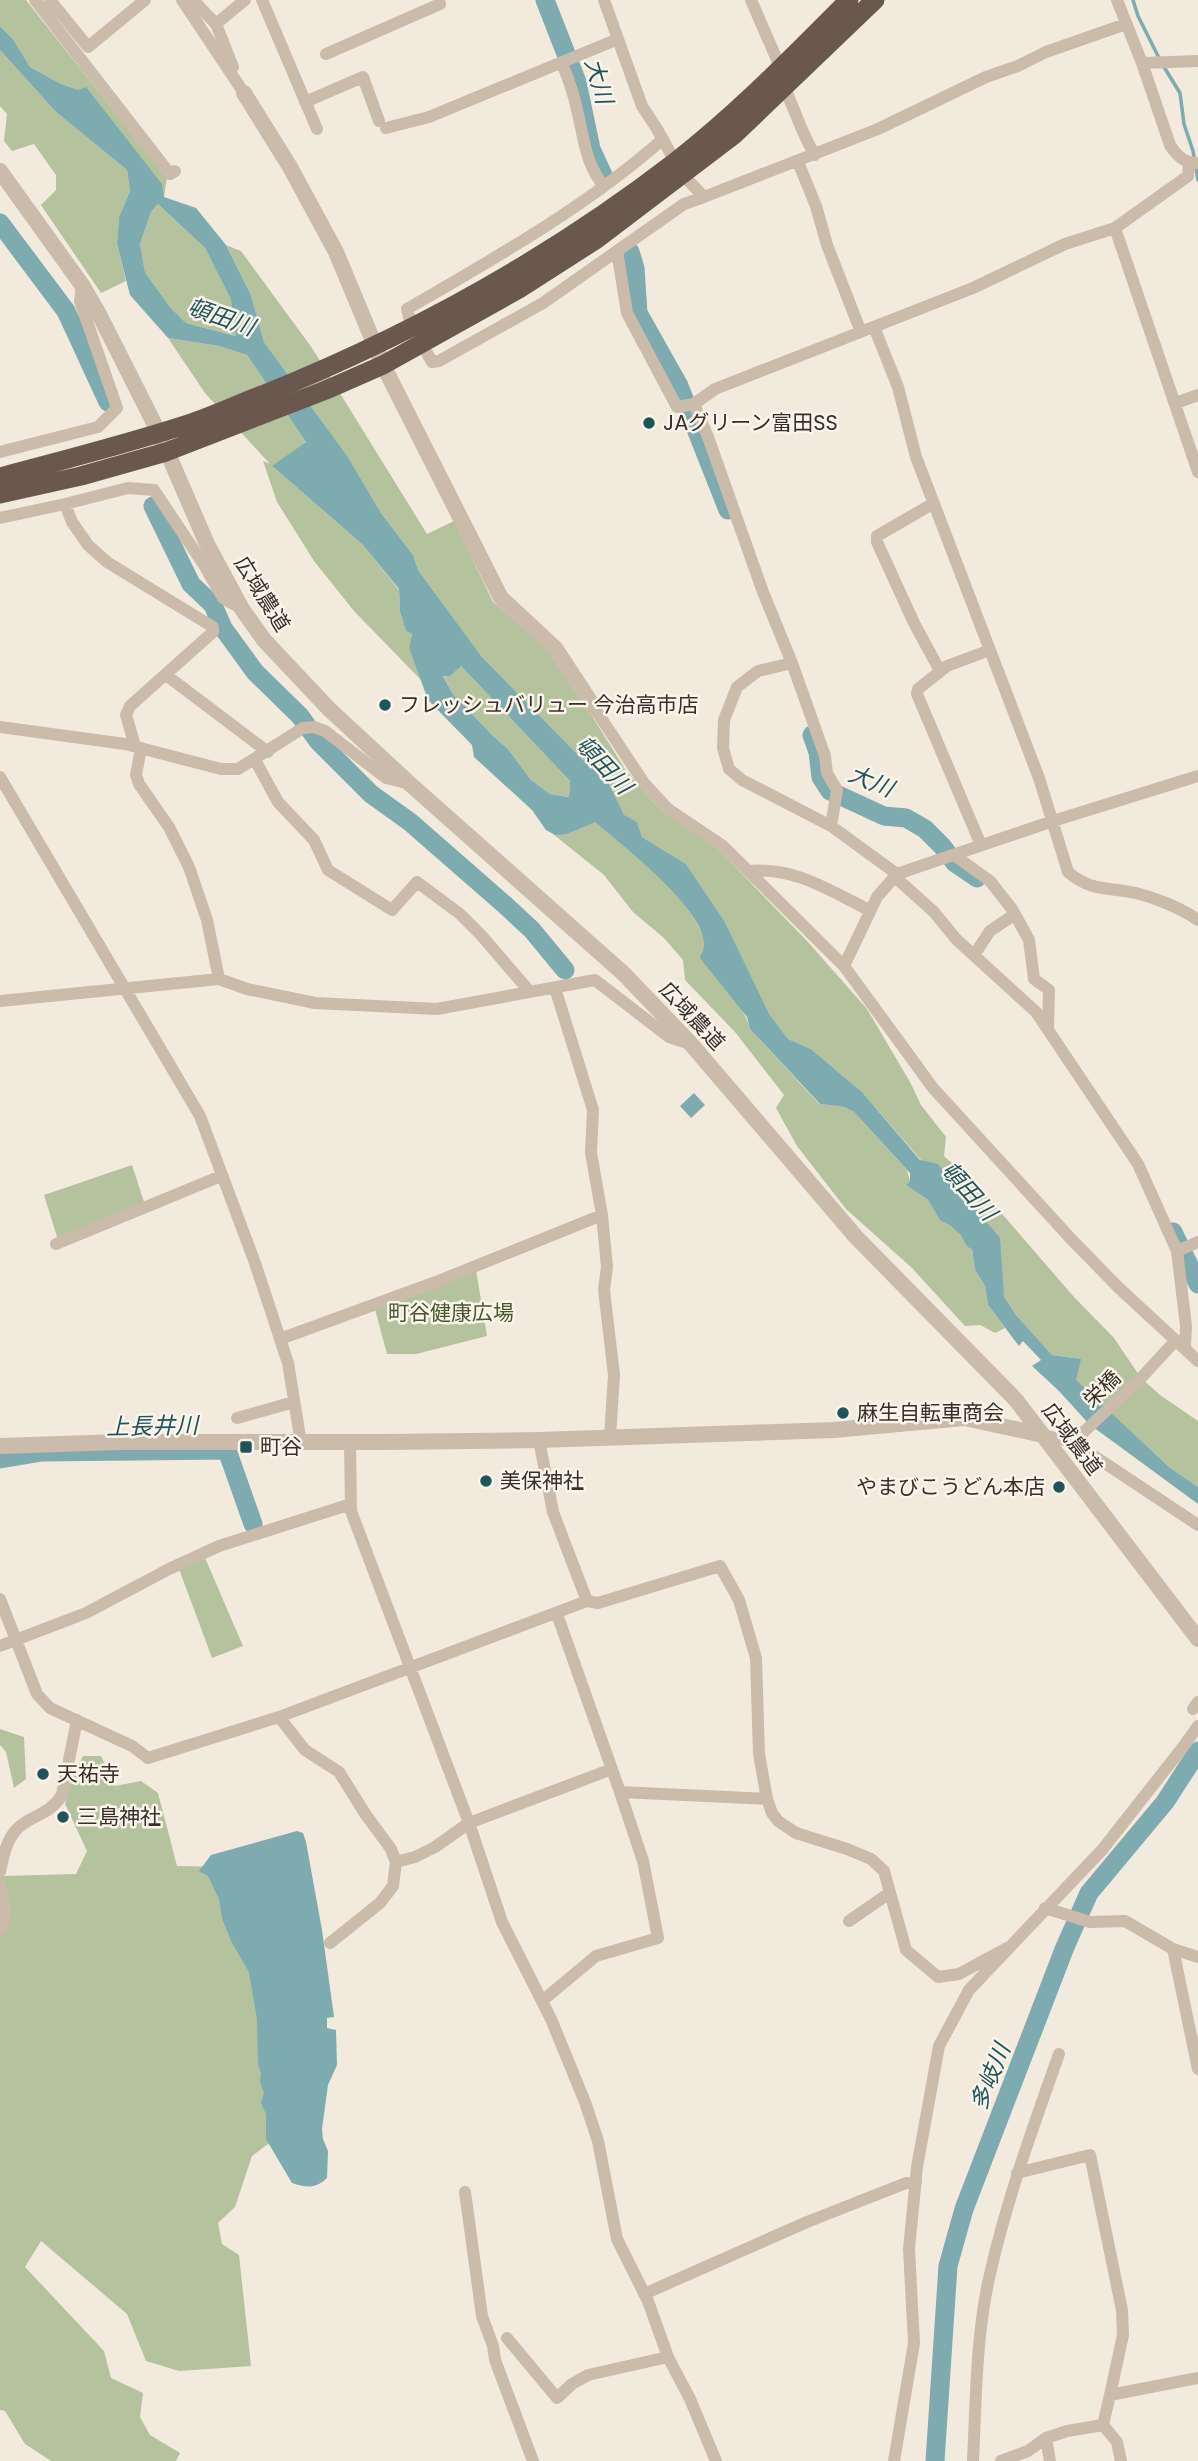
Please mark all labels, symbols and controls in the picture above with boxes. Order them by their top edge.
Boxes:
water label: 大川 [577,54,622,110]
water label: 頓田川 [183,291,262,344]
place label: JAグリーン富田SS [663,408,838,437]
marker: JAグリーン富田SS [641,415,657,431]
street label: 広域農道 [228,550,297,637]
place label: フレッシュバリュー 今治高市店 [399,690,699,719]
marker: フレッシュバリュー 今治高市店 [377,697,393,713]
water label: 頓田川 [569,729,641,803]
water label: 大川 [844,758,901,806]
street label: 広域農道 [653,975,732,1056]
water label: 頓田川 [934,1155,1006,1230]
park label: 町谷健康広場 [388,1298,514,1327]
street label: 栄橋 [1076,1364,1127,1414]
street label: 広域農道 [1036,1396,1109,1481]
place label: 麻生自転車商会 [857,1398,1004,1427]
marker: 麻生自転車商会 [835,1405,851,1421]
water label: 上長井川 [106,1409,201,1443]
place label: 町谷 [260,1432,302,1461]
marker: 町谷 [238,1439,254,1455]
place label: 美保神社 [500,1466,584,1495]
place label: やまびこうどん本店 [856,1472,1045,1501]
marker: 美保神社 [478,1473,494,1489]
marker: やまびこうどん本店 [1051,1479,1067,1495]
place label: 天祐寺 [57,1759,120,1788]
marker: 天祐寺 [35,1766,51,1782]
place label: 三島神社 [77,1802,161,1831]
marker: 三島神社 [55,1809,71,1825]
water label: 多岐川 [962,2036,1019,2115]

